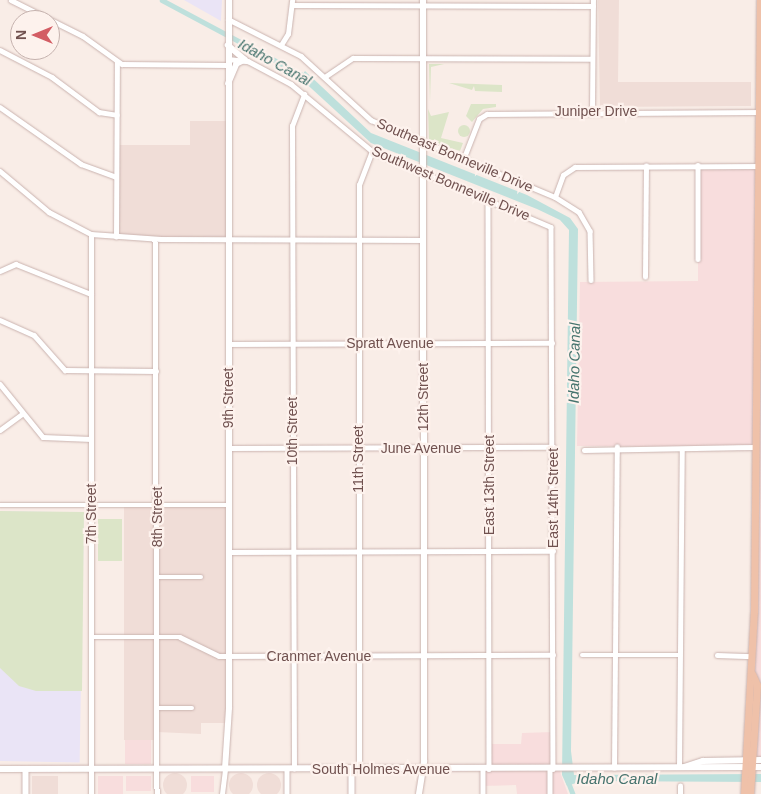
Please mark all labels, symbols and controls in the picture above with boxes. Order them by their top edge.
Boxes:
north arrow [10,10,60,60]
text: N [13,30,29,40]
water label: Idaho Canal [235,35,315,89]
street label: Juniper Drive [555,103,637,119]
street label: Southeast Bonneville Drive [374,114,536,196]
street label: Southwest Bonneville Drive [369,142,533,224]
water label: Idaho Canal [564,322,584,404]
street label: Spratt Avenue [346,335,434,351]
street label: 12th Street [415,363,431,431]
street label: 9th Street [220,368,236,428]
street label: 10th Street [284,397,300,465]
street label: 11th Street [350,425,366,493]
street label: East 13th Street [481,435,497,535]
street label: June Avenue [380,440,462,456]
street label: East 14th Street [545,448,561,548]
street label: 7th Street [83,484,99,544]
street label: 8th Street [149,487,165,547]
street label: Cranmer Avenue [266,648,372,664]
street label: South Holmes Avenue [311,761,451,777]
water label: Idaho Canal [577,770,657,788]

